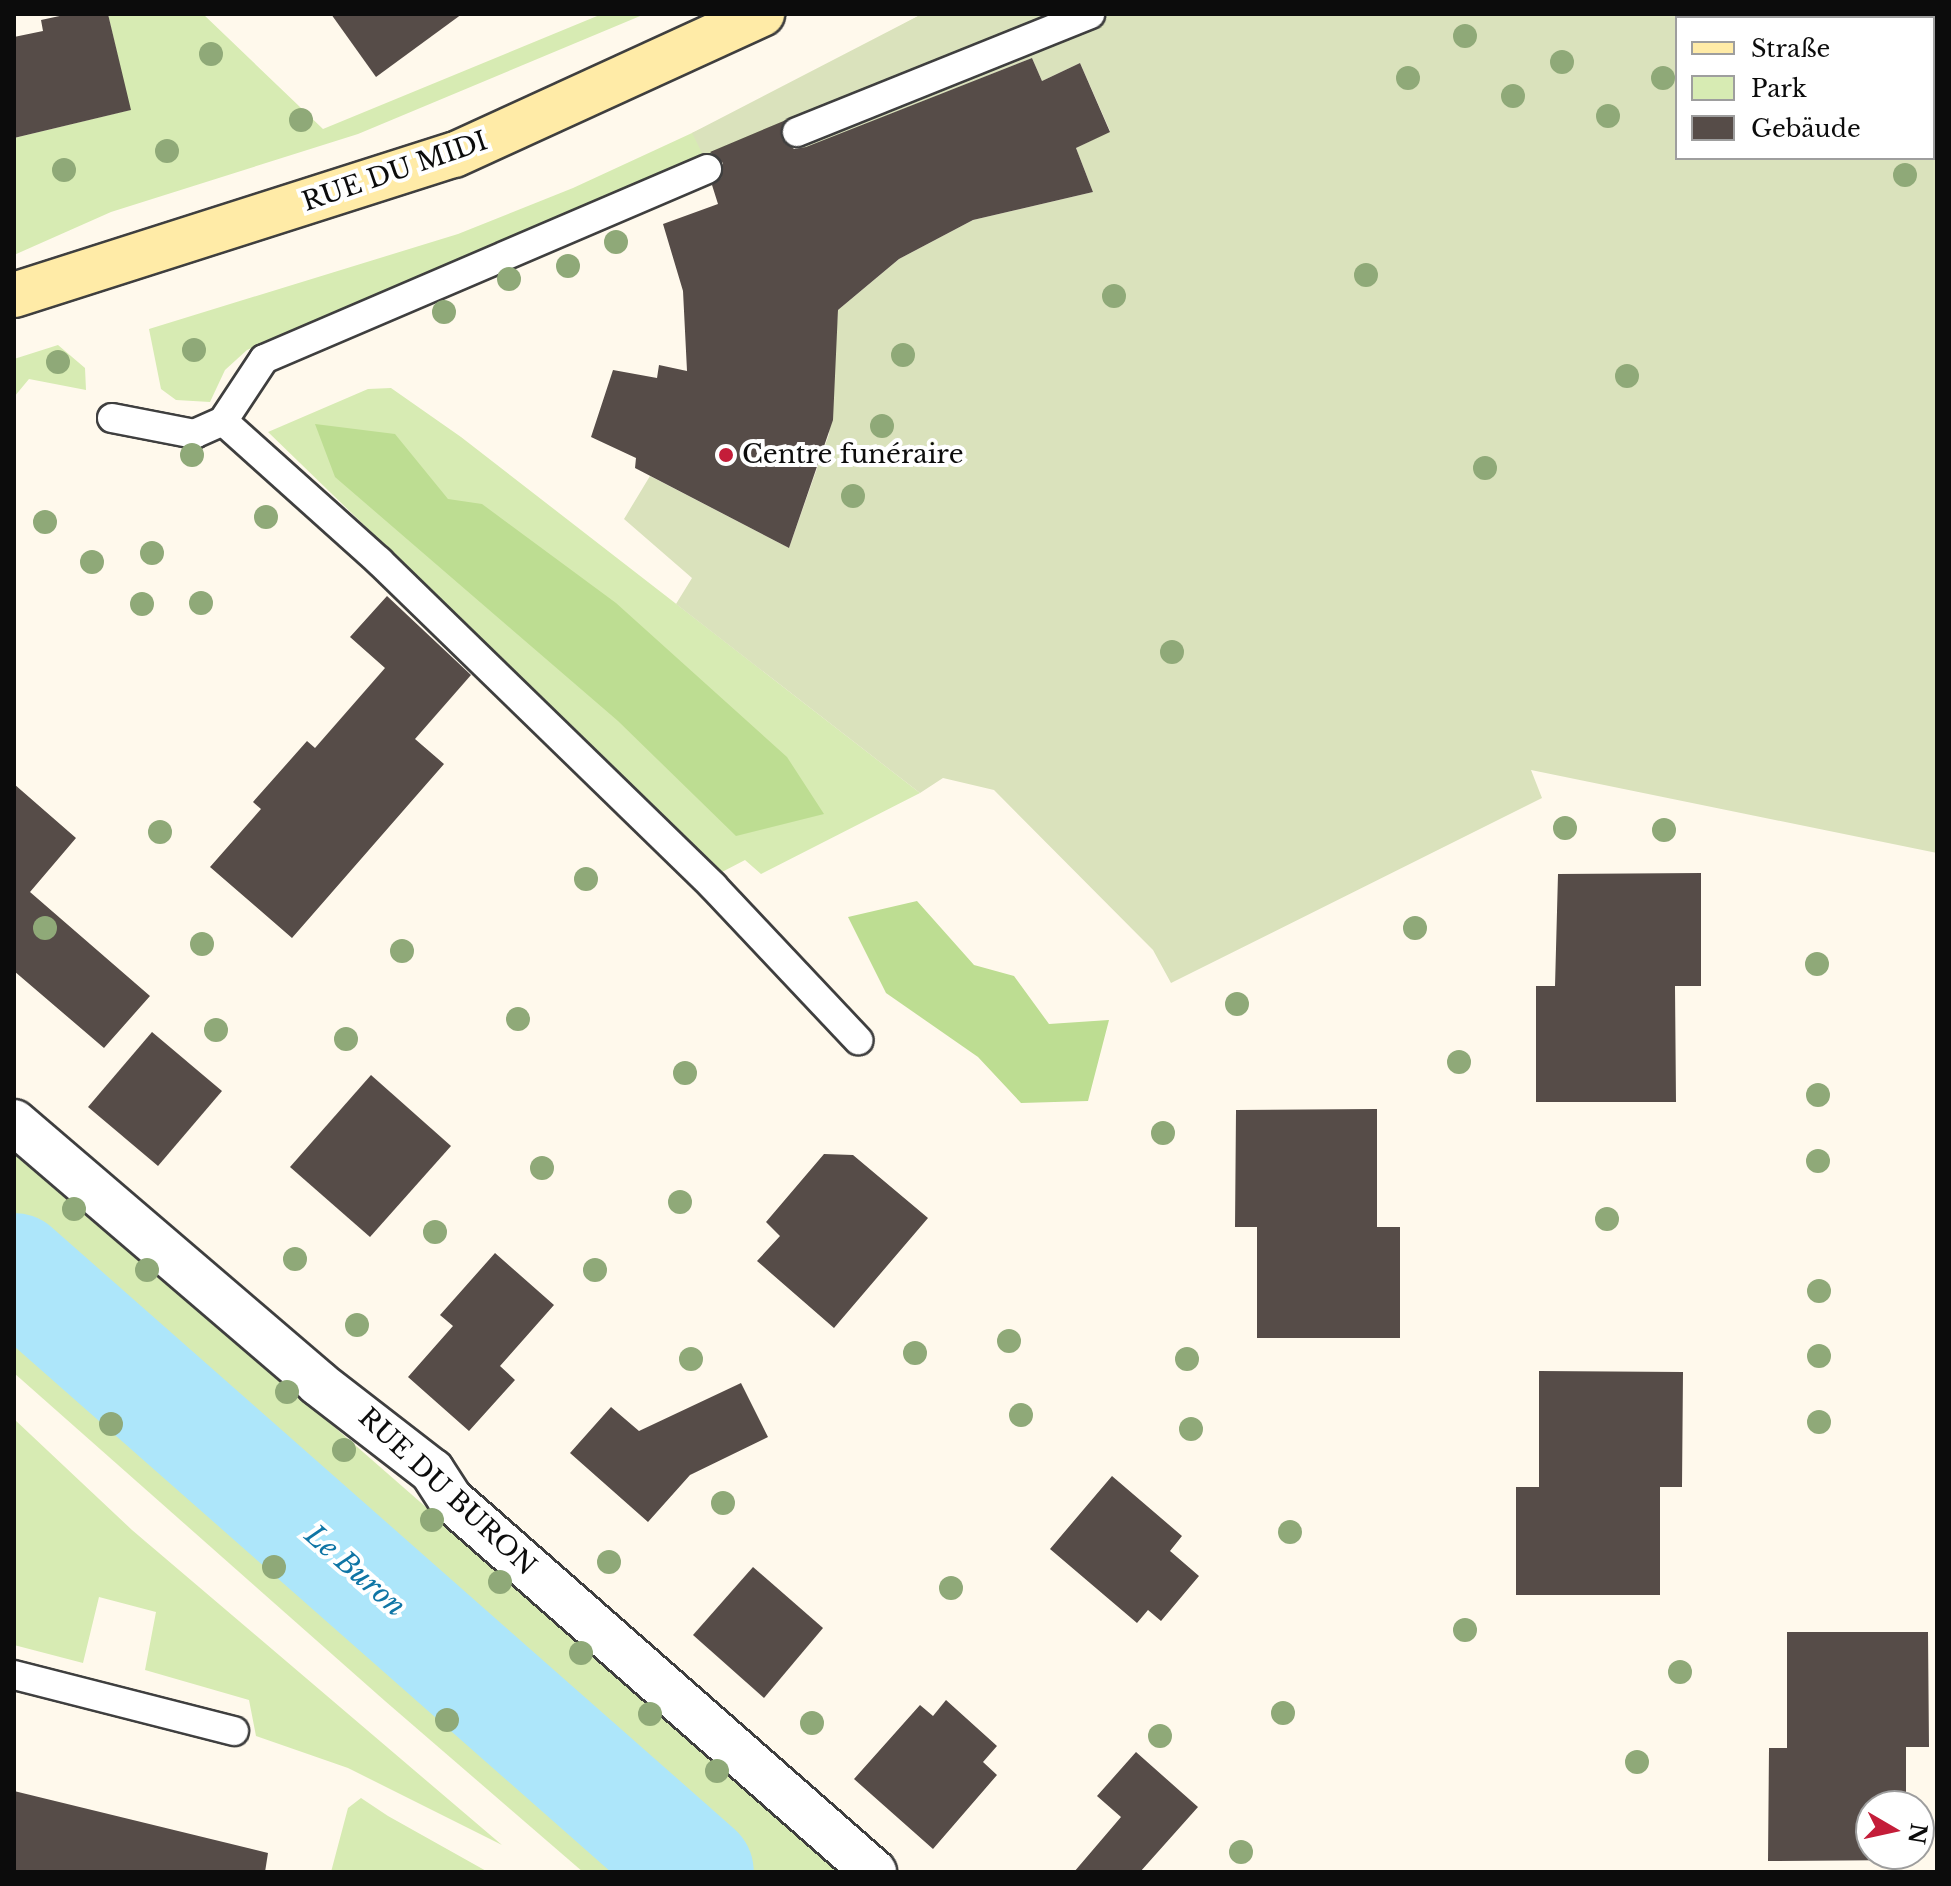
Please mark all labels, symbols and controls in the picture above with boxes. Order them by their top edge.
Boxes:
legend [1675,16,1935,160]
text: Straße [1751,34,1830,63]
text: Park [1751,74,1807,103]
text: Gebäude [1751,114,1861,143]
street label: RUE DU MIDI [298,126,492,218]
place label: Centre funéraire [742,439,964,471]
marker: Centre funéraire [717,446,735,464]
street label: RUE DU BURON [352,1402,542,1582]
water label: Le Buron [298,1518,412,1624]
north arrow [1855,1790,1935,1870]
text: N [1902,1821,1932,1846]

